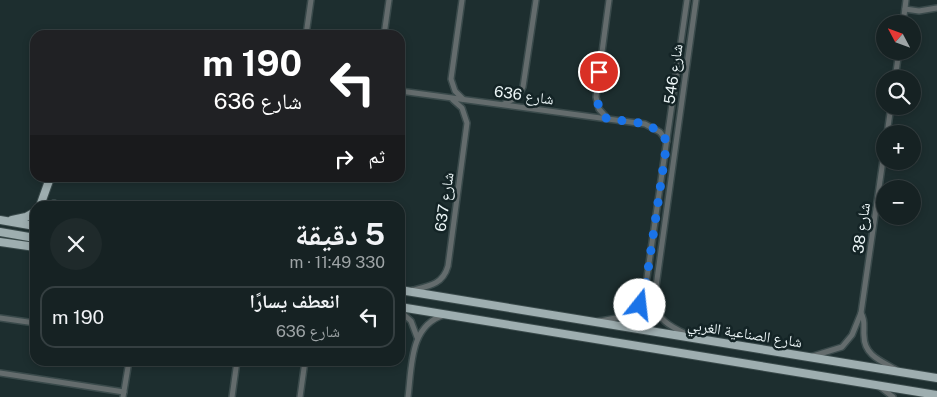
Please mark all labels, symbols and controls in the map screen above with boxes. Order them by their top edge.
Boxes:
north arrow [876,15,921,60]
map controls [876,15,921,225]
text: 190 m [202,43,302,84]
street label: شارع 546 [660,43,688,105]
icon: left [320,50,385,115]
pin [578,51,620,93]
icon: arrive [585,58,613,86]
button: search [876,70,921,115]
street label: شارع 636 [493,82,555,110]
text: شارع 636 [214,88,302,114]
button: + [876,125,921,170]
icon: right [330,145,358,173]
text: ثم [368,145,385,167]
street label: شارع 637 [431,171,459,233]
button: − [876,180,921,225]
street label: شارع 38 [849,201,875,255]
text: 5 دقيقة [295,216,385,252]
button: close [50,218,102,270]
text: 330 m · 11:49 [290,253,385,272]
position arrow [613,278,665,330]
text: انعطف يسارًا [250,290,340,312]
icon: left [355,303,383,331]
text: 190 m [52,306,104,328]
street label: شارع الصناعية الغربي [686,316,804,354]
text: شارع 636 [276,322,340,341]

